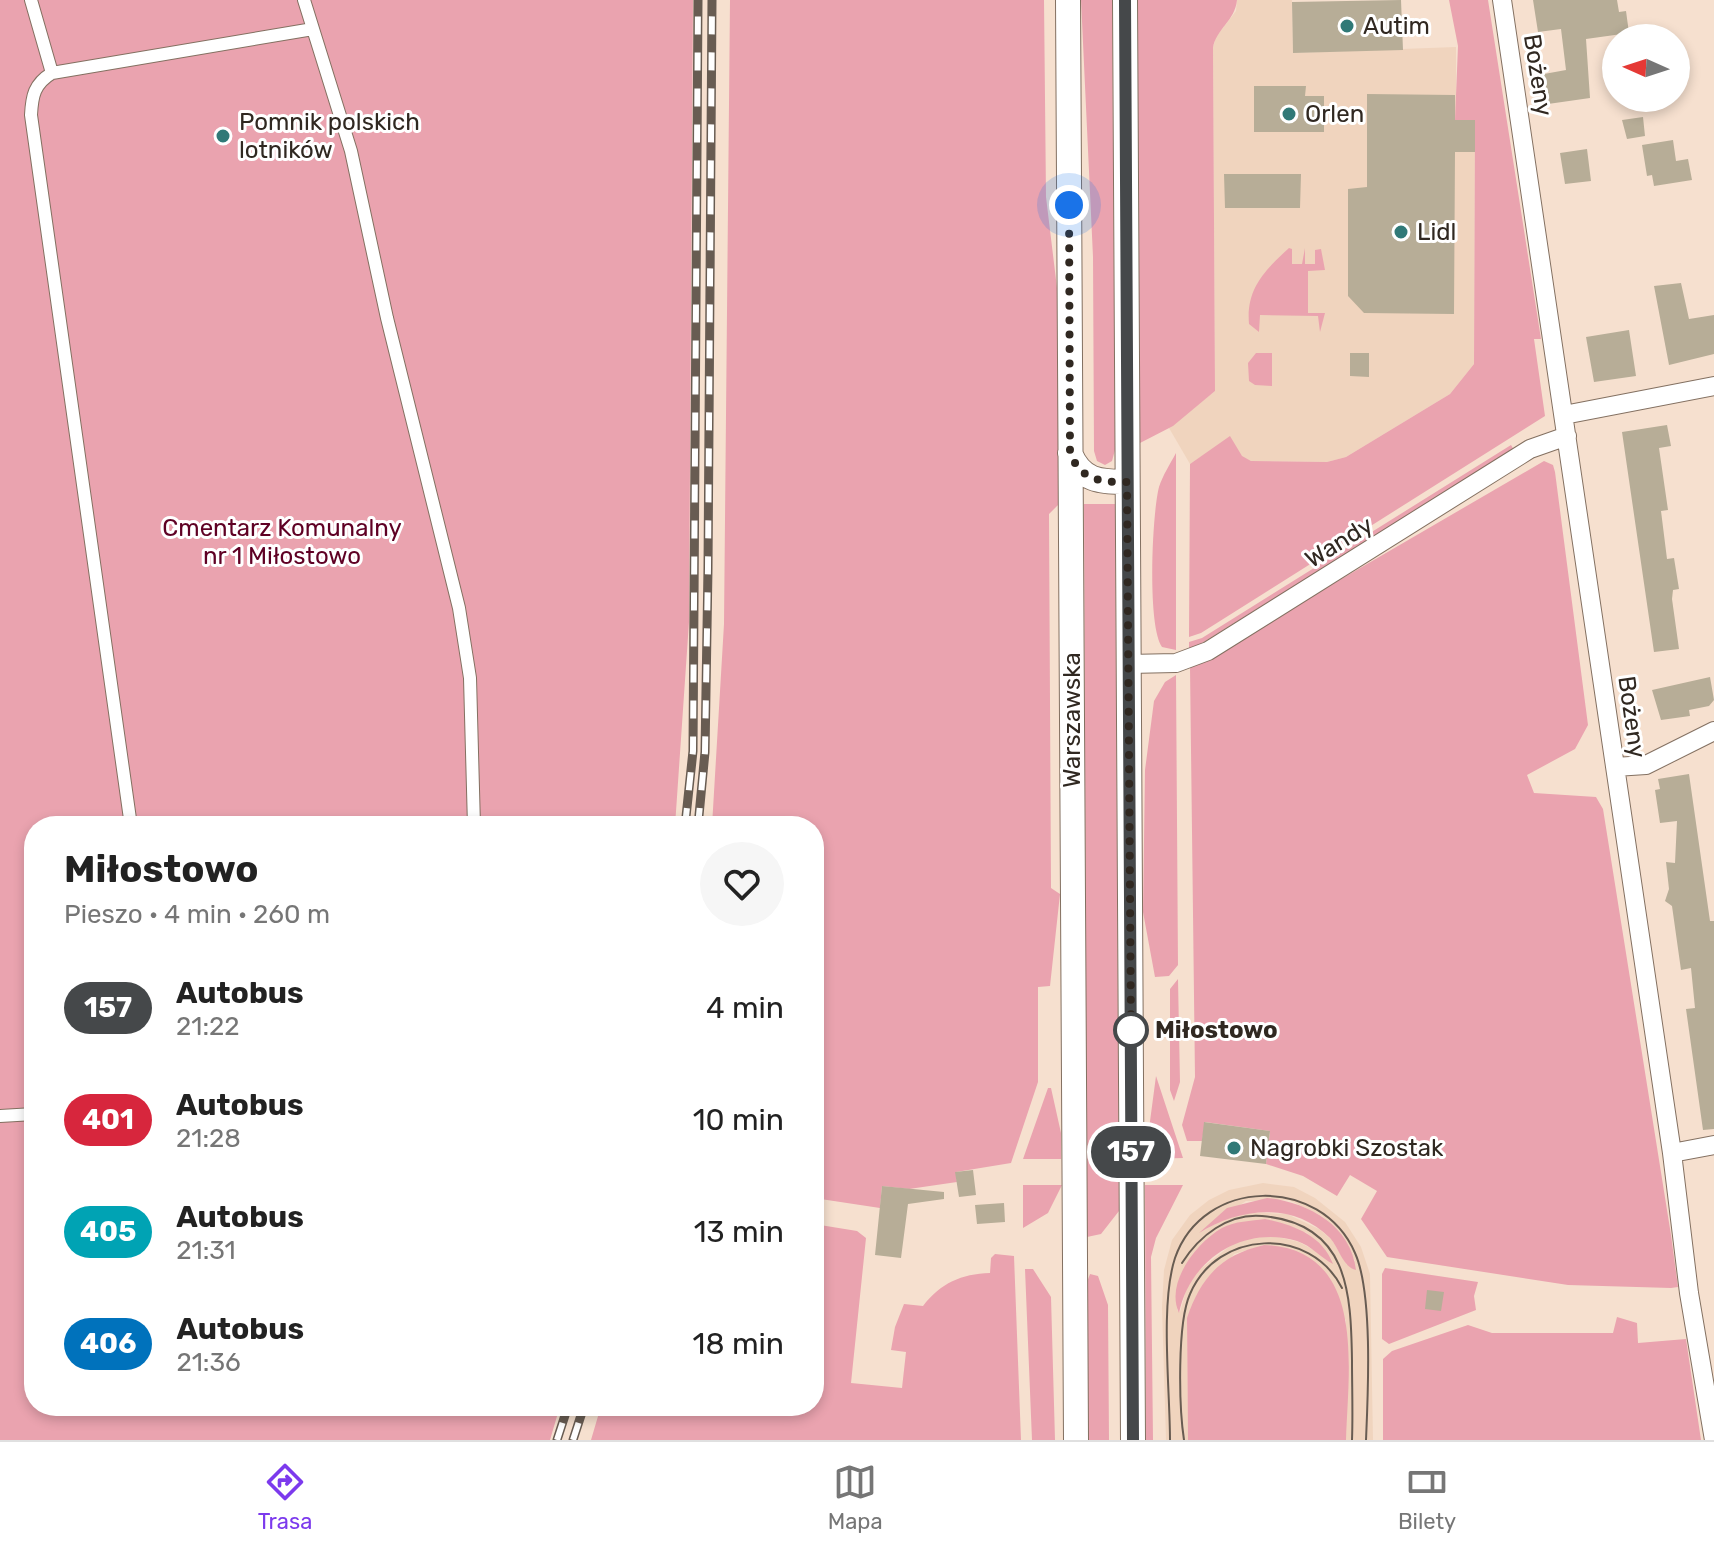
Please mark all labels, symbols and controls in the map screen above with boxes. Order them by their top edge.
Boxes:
place label: Autim [1363,12,1430,40]
marker: Autim [1338,17,1356,35]
north arrow [1602,24,1690,112]
map controls [1602,24,1690,112]
street label: Bożeny [1518,32,1558,118]
place label: Orlen [1305,100,1364,128]
marker: Orlen [1280,105,1298,123]
place label: Pomnik polskich lotników [239,108,420,164]
marker: Pomnik polskich lotników [214,127,232,145]
your location [1049,185,1089,225]
place label: Lidl [1417,218,1456,246]
marker: Lidl [1392,223,1410,241]
street label: Wandy [1300,511,1378,573]
park label: Cmentarz Komunalny nr 1 Miłostowo [162,514,402,570]
street label: Warszawska [1058,652,1086,788]
street label: Bożeny [1612,674,1652,760]
button: heart [700,842,784,926]
text: Miłostowo [64,846,258,892]
text: Pieszo · 4 min · 260 m [64,899,330,930]
text: Autobus [176,975,304,1011]
text: 4 min [706,990,784,1026]
text: 157 [84,991,132,1024]
text: 21:22 [176,1011,240,1042]
marker: Miłostowo [1114,1013,1148,1047]
place label: Miłostowo [1155,1016,1278,1044]
text: Autobus [176,1087,304,1123]
text: 10 min [693,1102,784,1138]
text: 401 [82,1103,134,1136]
text: 21:28 [176,1123,241,1154]
line badge: 157 [1085,1126,1177,1178]
place label: Nagrobki Szostak [1250,1134,1444,1162]
text: 157 [1107,1135,1155,1168]
marker: Nagrobki Szostak [1225,1139,1243,1157]
text: Autobus [176,1199,304,1235]
text: 13 min [694,1214,784,1250]
text: 405 [80,1215,136,1248]
text: 21:31 [176,1235,236,1266]
text: Autobus [176,1311,304,1347]
text: 18 min [693,1326,784,1362]
text: 406 [80,1327,136,1360]
text: 21:36 [176,1347,241,1378]
tab: Trasa [258,1460,312,1535]
tab: Mapa [828,1460,883,1535]
tab: Bilety [1398,1460,1456,1535]

